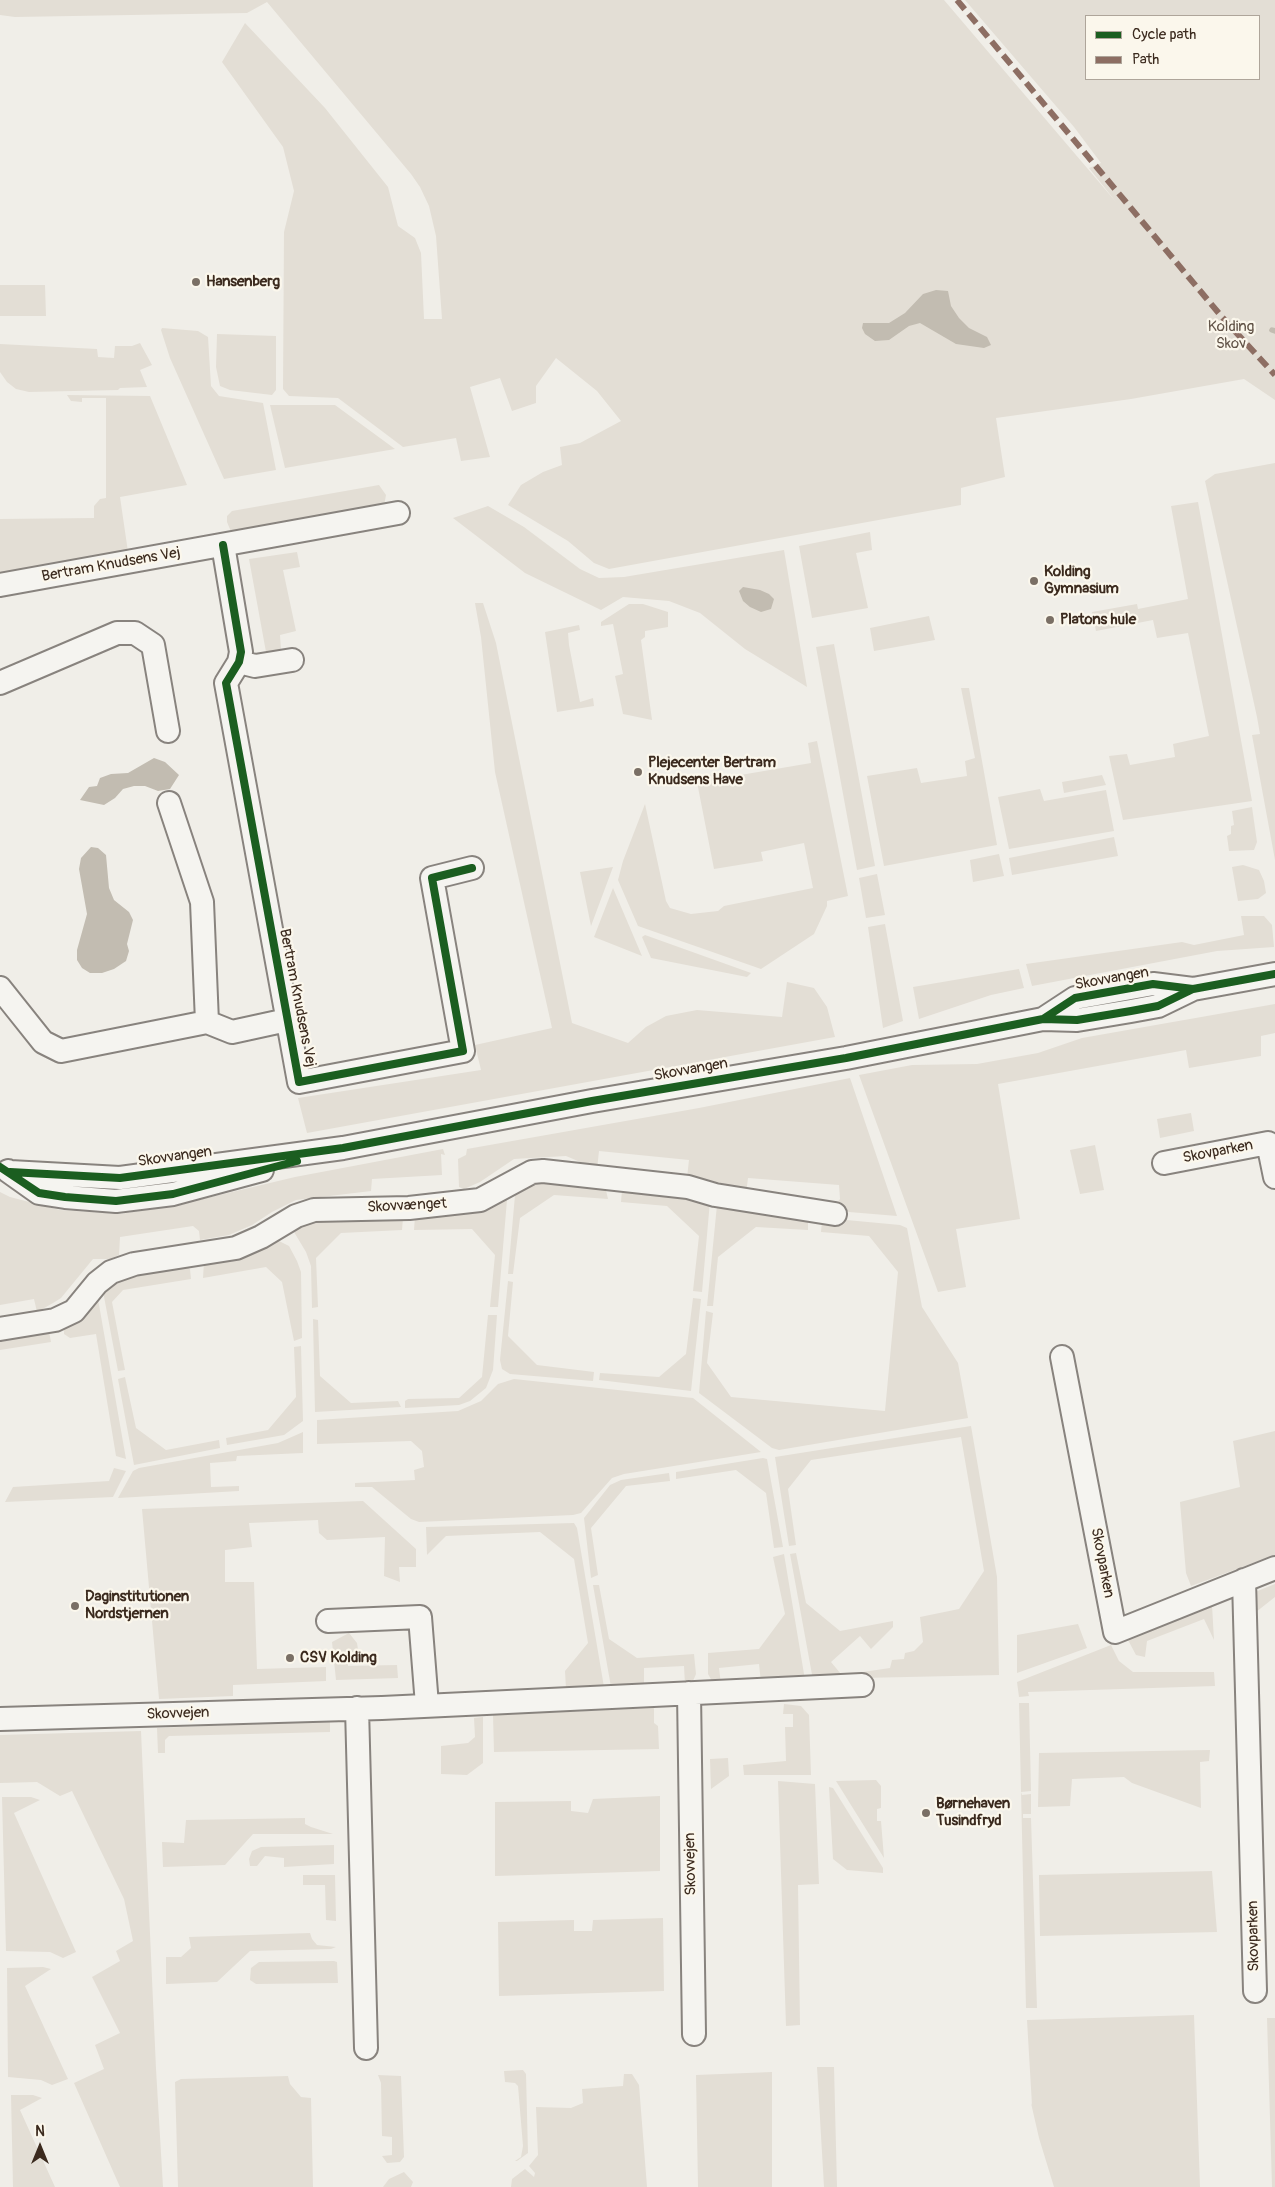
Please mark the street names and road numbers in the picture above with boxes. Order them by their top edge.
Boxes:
street label: Bertram Knudsens Vej [40,544,182,586]
street label: Bertram Knudsens Vej [275,927,319,1069]
street label: Skovvangen [1074,964,1150,994]
street label: Skovvangen [653,1055,729,1085]
street label: Skovparken [1181,1136,1255,1168]
street label: Skovvangen [137,1143,213,1171]
street label: Skovvænget [367,1195,447,1217]
street label: Skovparken [1086,1526,1118,1600]
street label: Skovvejen [146,1704,210,1724]
street label: Skovvejen [681,1832,701,1896]
street label: Skovparken [1244,1900,1264,1972]

